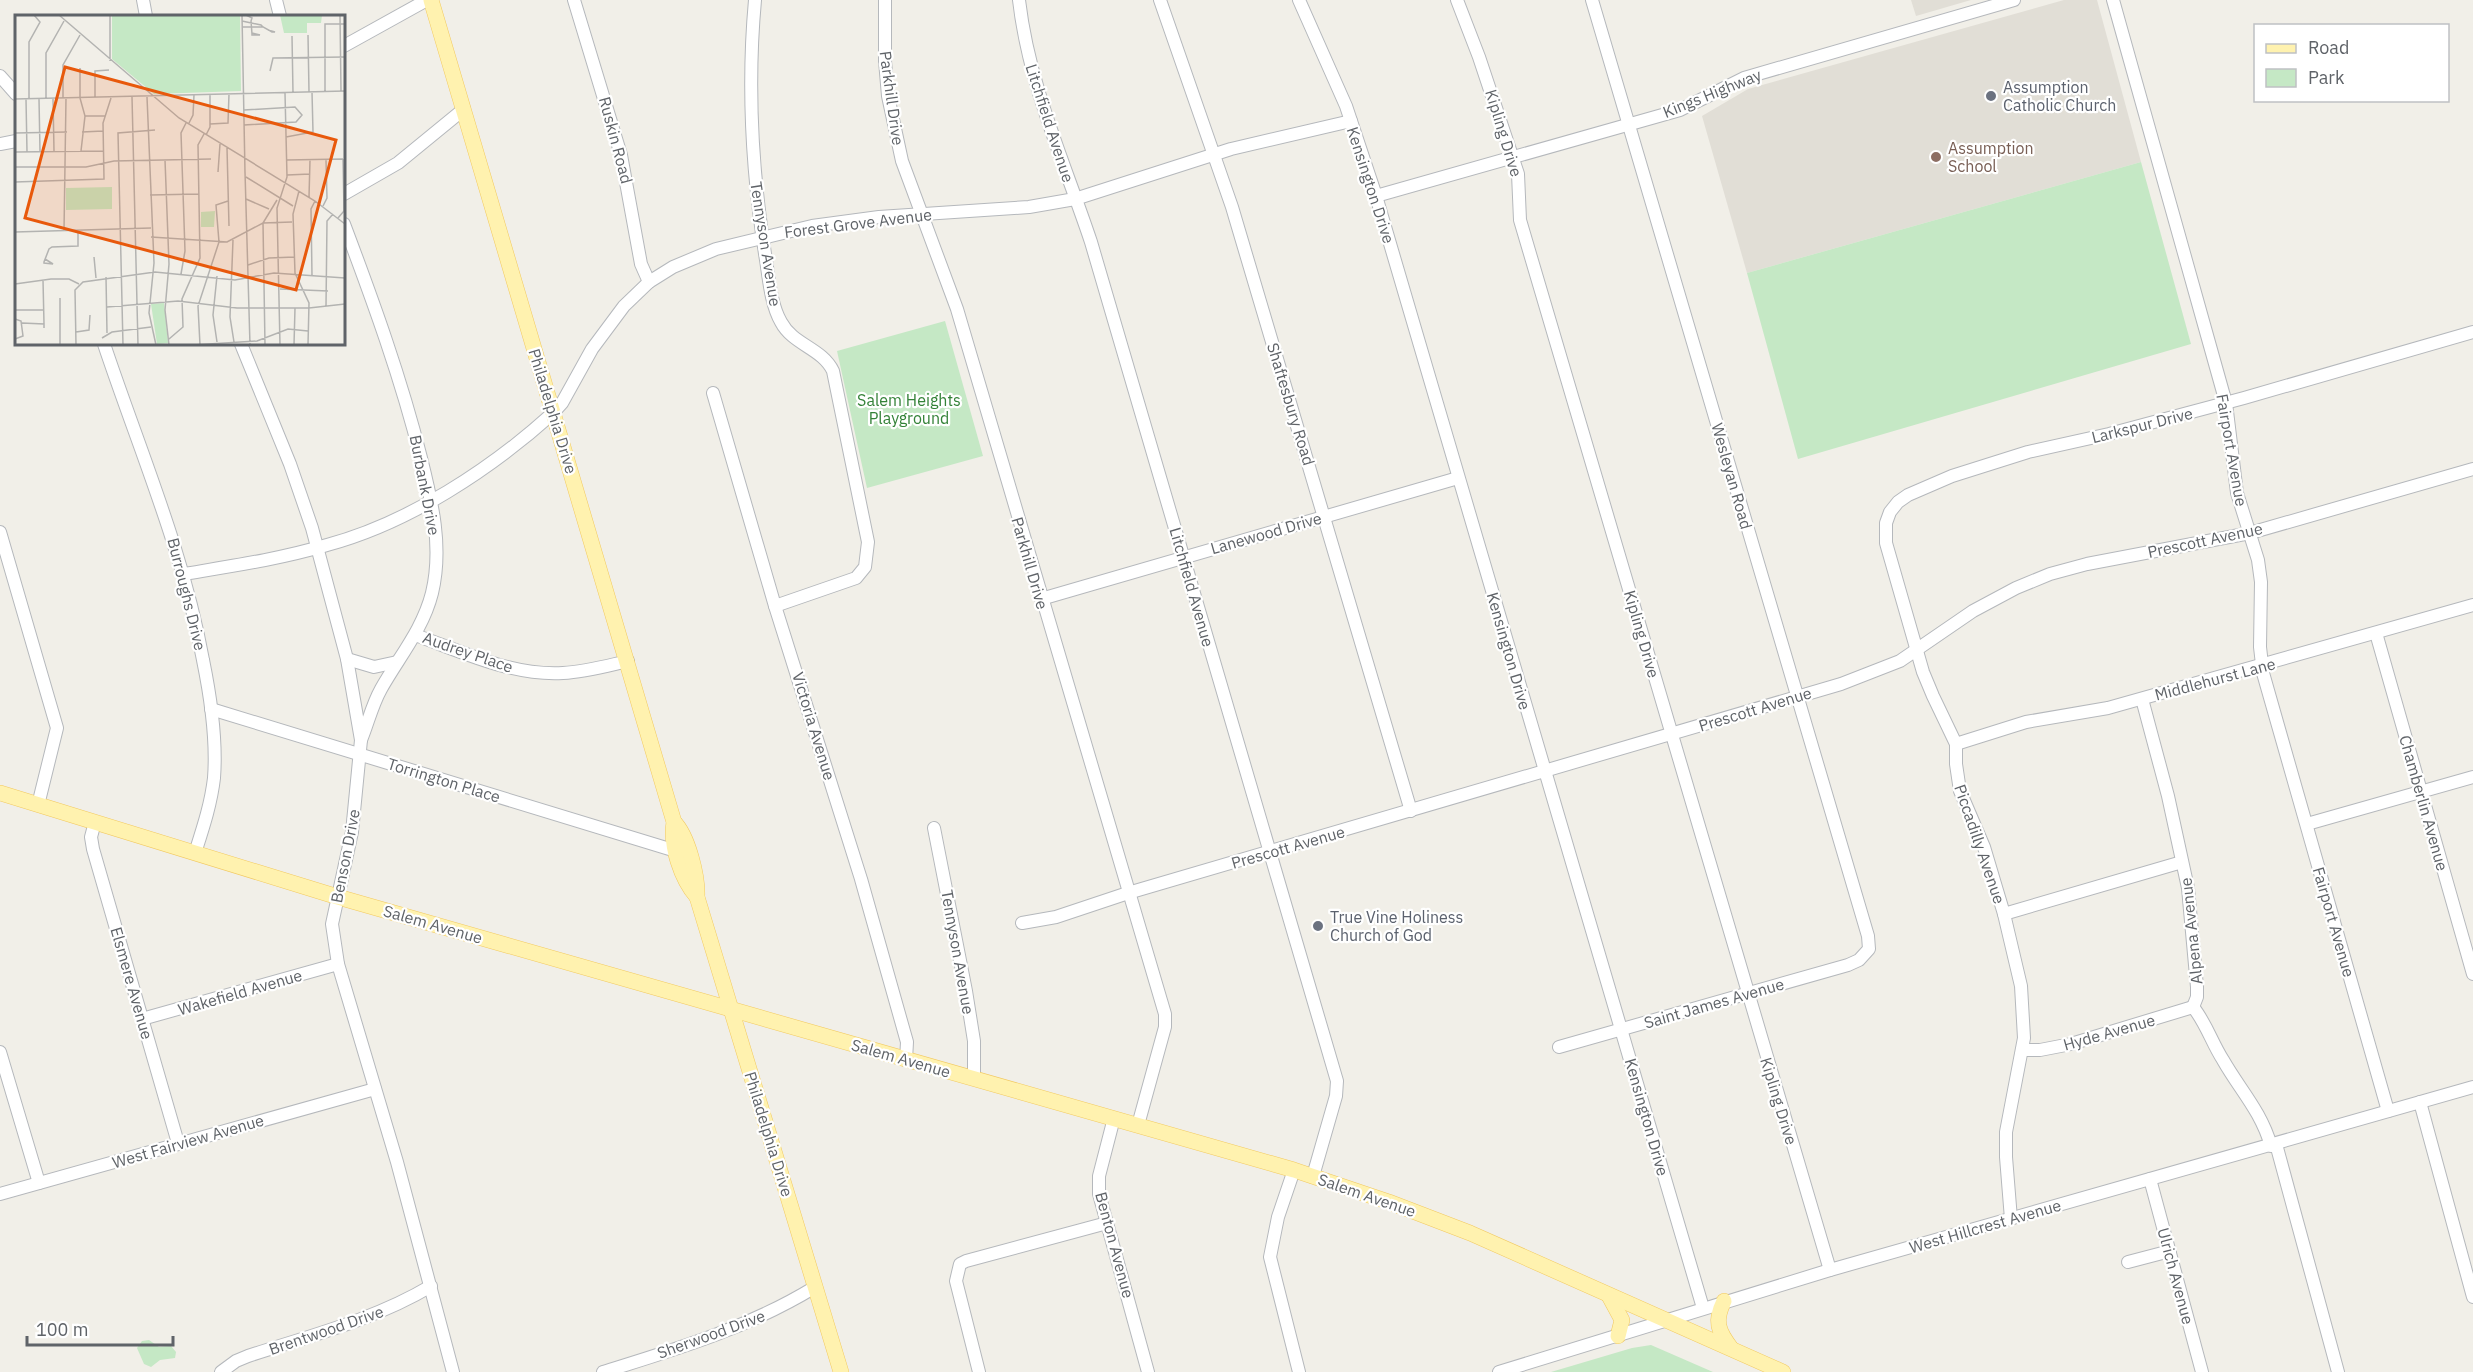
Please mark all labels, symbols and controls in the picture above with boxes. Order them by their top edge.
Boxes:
inset map [15,15,345,345]
legend [2254,24,2449,102]
text: Road [2308,36,2349,59]
street label: Parkhill Drive [875,50,909,147]
street label: Litchfield Avenue [1021,61,1079,185]
street label: Kings Highway [1660,64,1764,122]
text: Park [2308,66,2345,89]
place label: Assumption Catholic Church [2003,77,2116,115]
street label: Kipling Drive [1481,87,1527,179]
marker: Assumption Catholic Church [1984,89,1998,103]
street label: Ruskin Road [595,94,637,186]
street label: Kensington Drive [1343,124,1399,246]
place label: Assumption School [1948,138,2034,176]
marker: Assumption School [1929,150,1943,164]
street label: Tennyson Avenue [746,180,786,308]
street label: Forest Grove Avenue [783,204,933,242]
street label: Shaftesbury Road [1263,340,1319,468]
street label: Philadelphia Drive [524,346,582,476]
park label: Salem Heights Playground [857,390,961,428]
street label: Fairport Avenue [2212,392,2252,508]
street label: Larkspur Drive [2089,403,2195,447]
street label: Wesleyan Road [1707,421,1757,531]
street label: Burbank Drive [405,433,445,537]
street label: Lanewood Drive [1208,508,1324,558]
street label: Parkhill Drive [1007,515,1053,612]
street label: Prescott Avenue [2146,518,2265,562]
street label: Litchfield Avenue [1165,525,1219,649]
street label: Burroughs Drive [163,536,211,653]
street label: Kipling Drive [1620,588,1664,680]
street label: Kensington Drive [1483,590,1535,712]
street label: Audrey Place [420,627,516,677]
street label: Middlehurst Lane [2152,653,2278,705]
street label: Victoria Avenue [788,670,840,783]
street label: Prescott Avenue [1696,682,1814,736]
street label: Chamberlin Avenue [2395,733,2453,873]
street label: Torrington Place [385,753,503,807]
street label: Piccadilly Avenue [1950,782,2010,907]
street label: Benson Drive [326,807,364,905]
street label: Prescott Avenue [1229,821,1347,873]
street label: Fairport Avenue [2309,865,2359,980]
street label: Alpena Avenue [2175,876,2207,986]
street label: Tennyson Avenue [937,888,979,1016]
street label: Salem Avenue [381,900,485,948]
place label: True Vine Holiness Church of God [1330,907,1463,945]
marker: True Vine Holiness Church of God [1311,919,1325,933]
street label: Elsmere Avenue [106,924,158,1042]
street label: Wakefield Avenue [176,965,305,1019]
street label: Saint James Avenue [1642,973,1787,1033]
street label: Hyde Avenue [2061,1009,2157,1055]
street label: Salem Avenue [849,1034,953,1082]
street label: Kipling Drive [1756,1055,1802,1147]
street label: Kensington Drive [1621,1056,1673,1178]
street label: Philadelphia Drive [740,1069,798,1199]
street label: West Fairview Avenue [110,1110,266,1172]
street label: Salem Avenue [1315,1169,1419,1221]
street label: Benton Avenue [1091,1190,1139,1300]
street label: West Hillcrest Avenue [1907,1195,2063,1257]
street label: Ulrich Avenue [2153,1225,2199,1327]
street label: Brentwood Drive [266,1301,386,1359]
street label: Sherwood Drive [654,1305,768,1363]
scale bar [27,1309,172,1347]
text: 100 m [36,1318,88,1341]

